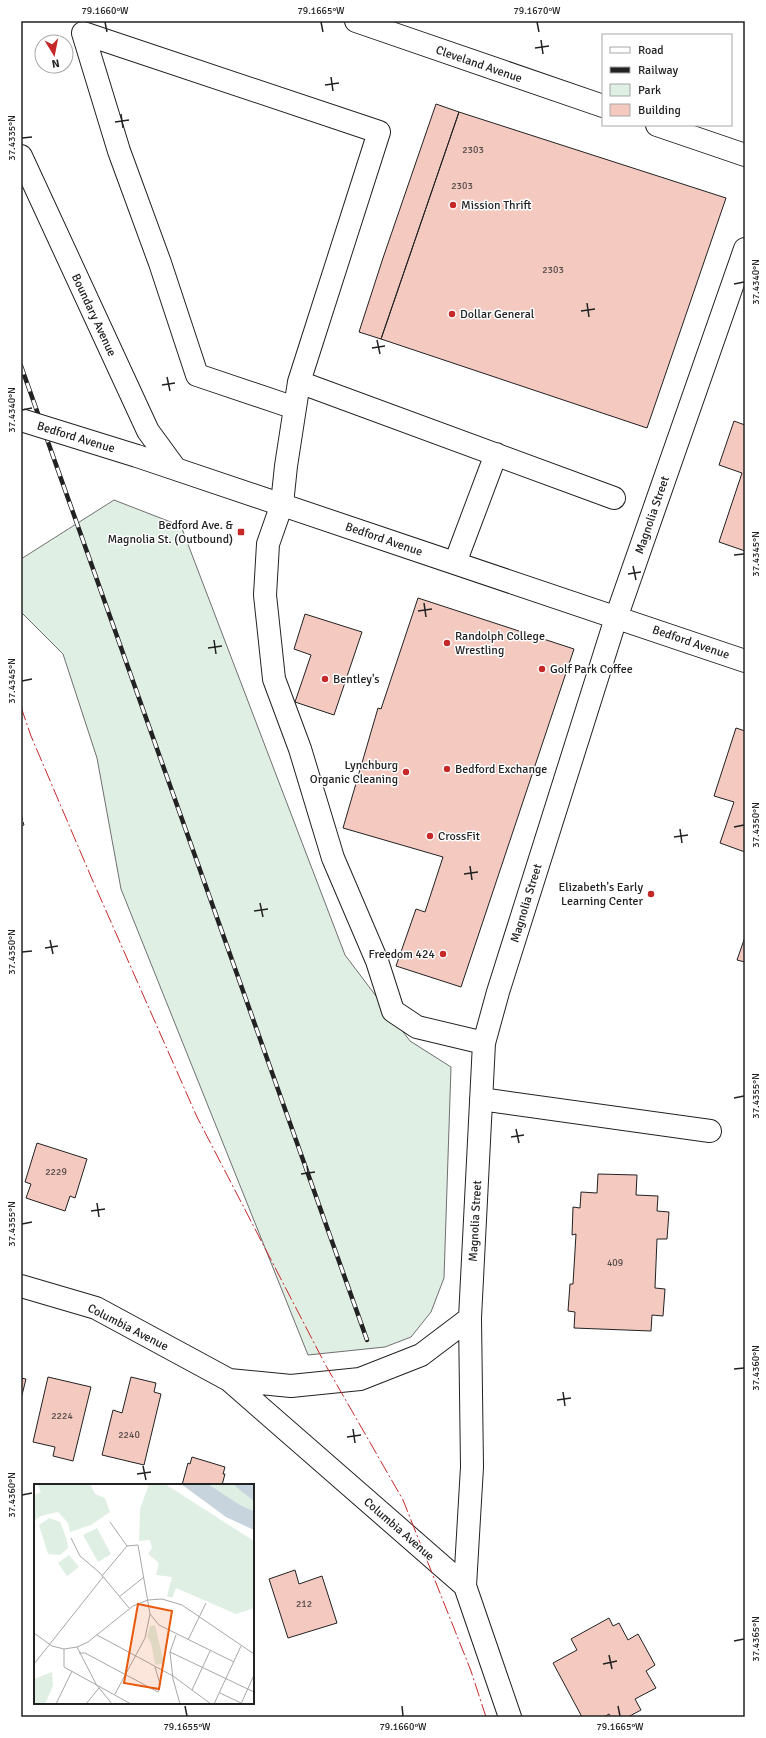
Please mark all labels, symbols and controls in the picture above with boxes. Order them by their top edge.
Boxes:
text: 79.1660°W [81,5,129,17]
text: 79.1665°W [297,5,345,17]
text: 79.1670°W [513,5,561,17]
north arrow [34,34,74,74]
legend [602,34,732,126]
street label: Cleveland Avenue [434,43,524,86]
text: Road [638,43,664,58]
text: N [51,56,61,70]
text: Railway [638,63,678,78]
text: Park [638,83,661,98]
text: Building [638,103,681,118]
text: 37.4335°N [6,115,18,161]
house number: 2303 [462,144,484,156]
house number: 2303 [451,180,473,192]
place label: Mission Thrift [461,198,531,213]
marker: Mission Thrift [448,200,458,210]
text: 37.4340°N [750,259,762,305]
house number: 2303 [542,264,564,276]
street label: Boundary Avenue [68,271,119,359]
place label: Dollar General [460,307,535,322]
marker: Dollar General [447,309,457,319]
text: 37.4340°N [6,387,18,433]
street label: Bedford Avenue [35,419,117,456]
street label: Magnolia Street [632,474,673,556]
place label: Bedford Ave. & Magnolia St. (Outbound) [107,518,234,547]
street label: Bedford Avenue [343,519,424,560]
marker: Bedford Ave. & Magnolia St. (Outbound) [236,527,246,537]
text: 37.4345°N [750,531,762,577]
street label: Bedford Avenue [650,622,731,663]
place label: Randolph College Wrestling [455,629,545,658]
marker: Randolph College Wrestling [442,638,452,648]
text: 37.4345°N [6,658,18,704]
place label: Golf Park Coffee [550,662,633,677]
marker: Golf Park Coffee [537,664,547,674]
place label: Bentley's [333,672,380,687]
marker: Bentley's [320,674,330,684]
place label: Lynchburg Organic Cleaning [310,758,398,787]
place label: Bedford Exchange [455,762,547,777]
marker: Bedford Exchange [442,764,452,774]
marker: Lynchburg Organic Cleaning [401,767,411,777]
text: 37.4350°N [750,802,762,848]
place label: CrossFit [438,829,480,844]
marker: CrossFit [425,831,435,841]
street label: Magnolia Street [507,862,546,944]
place label: Elizabeth's Early Learning Center [558,880,644,909]
marker: Elizabeth's Early Learning Center [646,889,656,899]
text: 37.4350°N [6,929,18,975]
place label: Freedom 424 [369,947,436,962]
marker: Freedom 424 [438,949,448,959]
text: 37.4355°N [750,1073,762,1119]
house number: 2229 [45,1166,67,1178]
street label: Magnolia Street [466,1180,485,1262]
text: 37.4355°N [6,1201,18,1247]
house number: 409 [607,1257,623,1269]
street label: Columbia Avenue [85,1301,171,1354]
text: 37.4360°N [750,1345,762,1391]
house number: 2224 [51,1410,73,1422]
house number: 2240 [118,1429,140,1441]
text: 37.4360°N [6,1472,18,1518]
inset map [34,1484,254,1704]
street label: Columbia Avenue [360,1495,437,1564]
house number: 212 [296,1598,312,1610]
text: 37.4365°N [750,1616,762,1662]
text: 79.1655°W [163,1721,211,1733]
text: 79.1660°W [379,1721,427,1733]
text: 79.1665°W [596,1721,644,1733]

